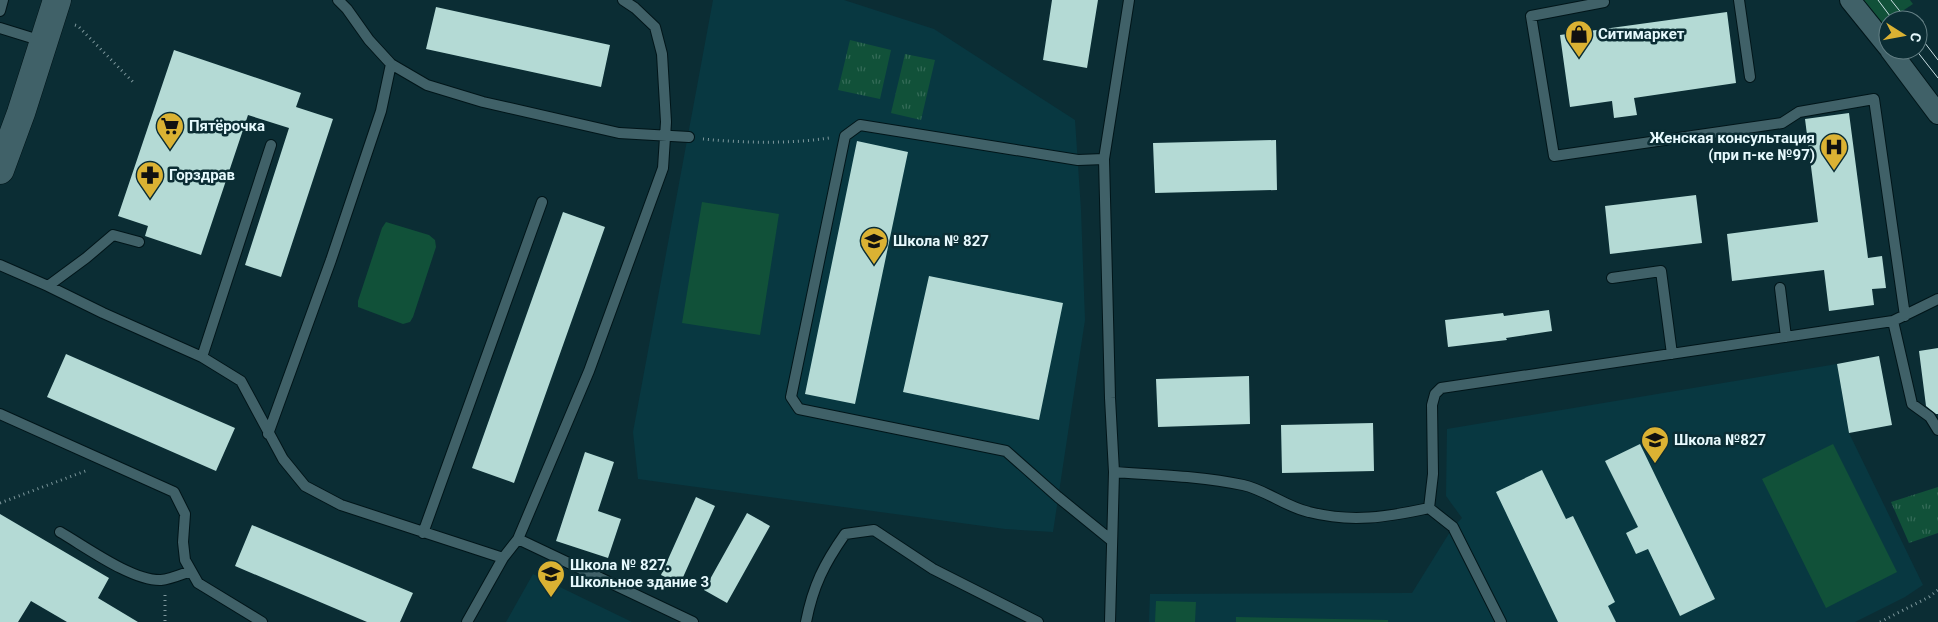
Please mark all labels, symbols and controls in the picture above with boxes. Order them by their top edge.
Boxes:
north arrow [1878,10,1928,60]
shop icon: Ситимаркет [1564,19,1594,58]
place label: Ситимаркет [1598,25,1685,43]
text: С [1907,31,1924,44]
supermarket icon: Пятёрочка [155,111,185,150]
place label: Пятёрочка [189,117,265,135]
place label: Женская консультация (при п-ке №97) [1650,129,1815,164]
hospital icon: Женская консультация (при п-ке №97) [1819,132,1849,171]
pharmacy icon: Горздрав [135,160,165,199]
place label: Горздрав [169,166,235,184]
school or university icon: Школа № 827 [859,226,889,265]
place label: Школа № 827 [893,232,989,250]
school or university icon: Школа №827 [1640,425,1670,464]
place label: Школа №827 [1674,431,1766,449]
place label: Школа № 827. Школьное здание 3 [570,556,709,591]
school or university icon: Школа № 827. Школьное здание 3 [536,559,566,598]

